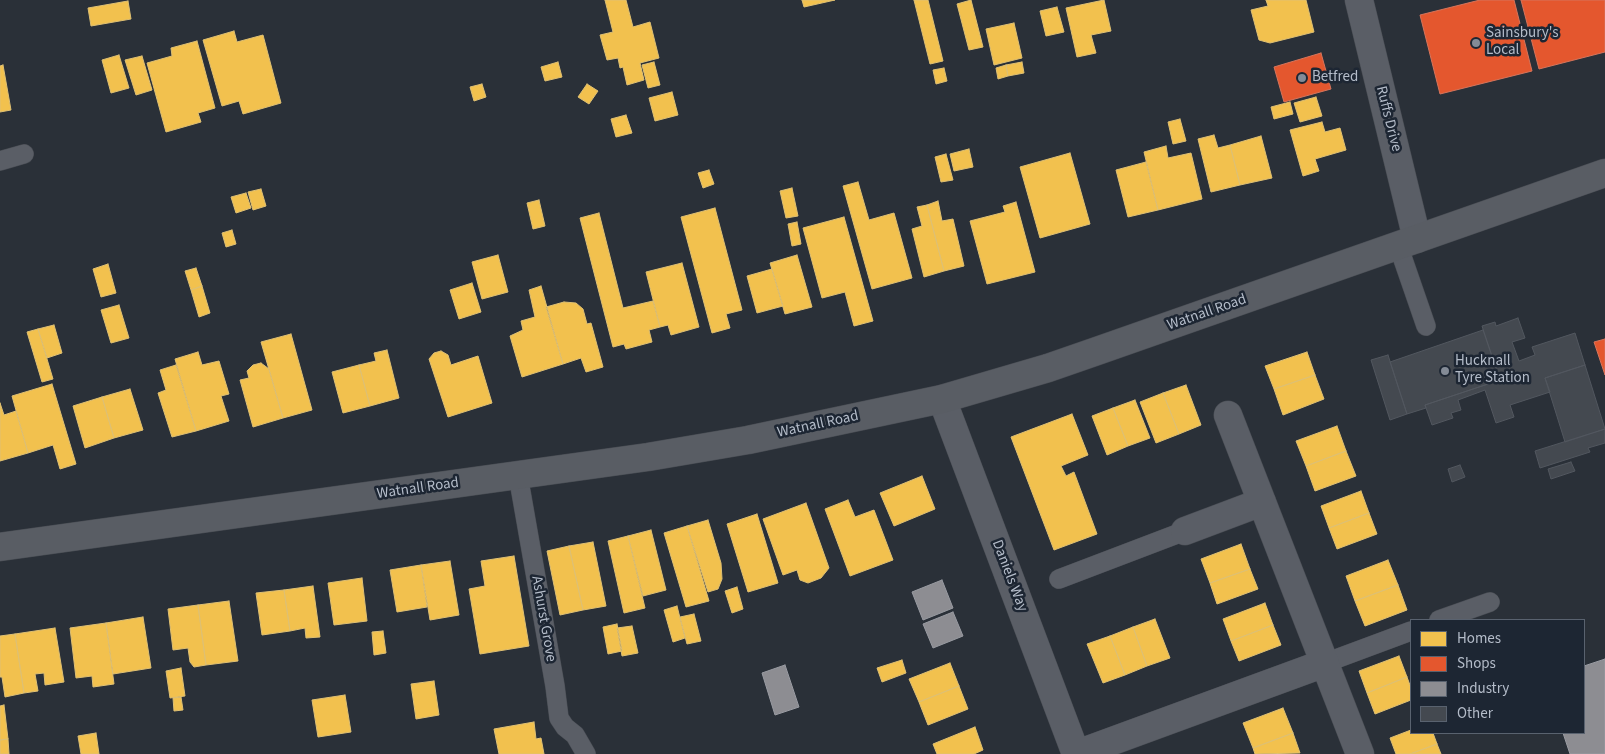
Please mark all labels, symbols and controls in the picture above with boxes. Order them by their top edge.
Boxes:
place label: Sainsbury's Local [1486,25,1559,60]
marker: Sainsbury's Local [1470,37,1482,49]
place label: Betfred [1312,69,1358,87]
marker: Betfred [1296,72,1308,84]
street label: Ruffs Drive [1371,84,1405,154]
street label: Watnall Road [1165,291,1249,335]
place label: Hucknall Tyre Station [1455,353,1530,388]
marker: Hucknall Tyre Station [1439,365,1451,377]
street label: Watnall Road [776,408,860,442]
street label: Watnall Road [376,474,460,504]
street label: Daniels Way [987,538,1031,614]
street label: Ashurst Grove [527,575,559,663]
legend [1410,619,1585,734]
text: Homes [1457,628,1501,649]
text: Shops [1457,653,1496,674]
text: Industry [1457,678,1509,699]
text: Other [1457,703,1493,724]

